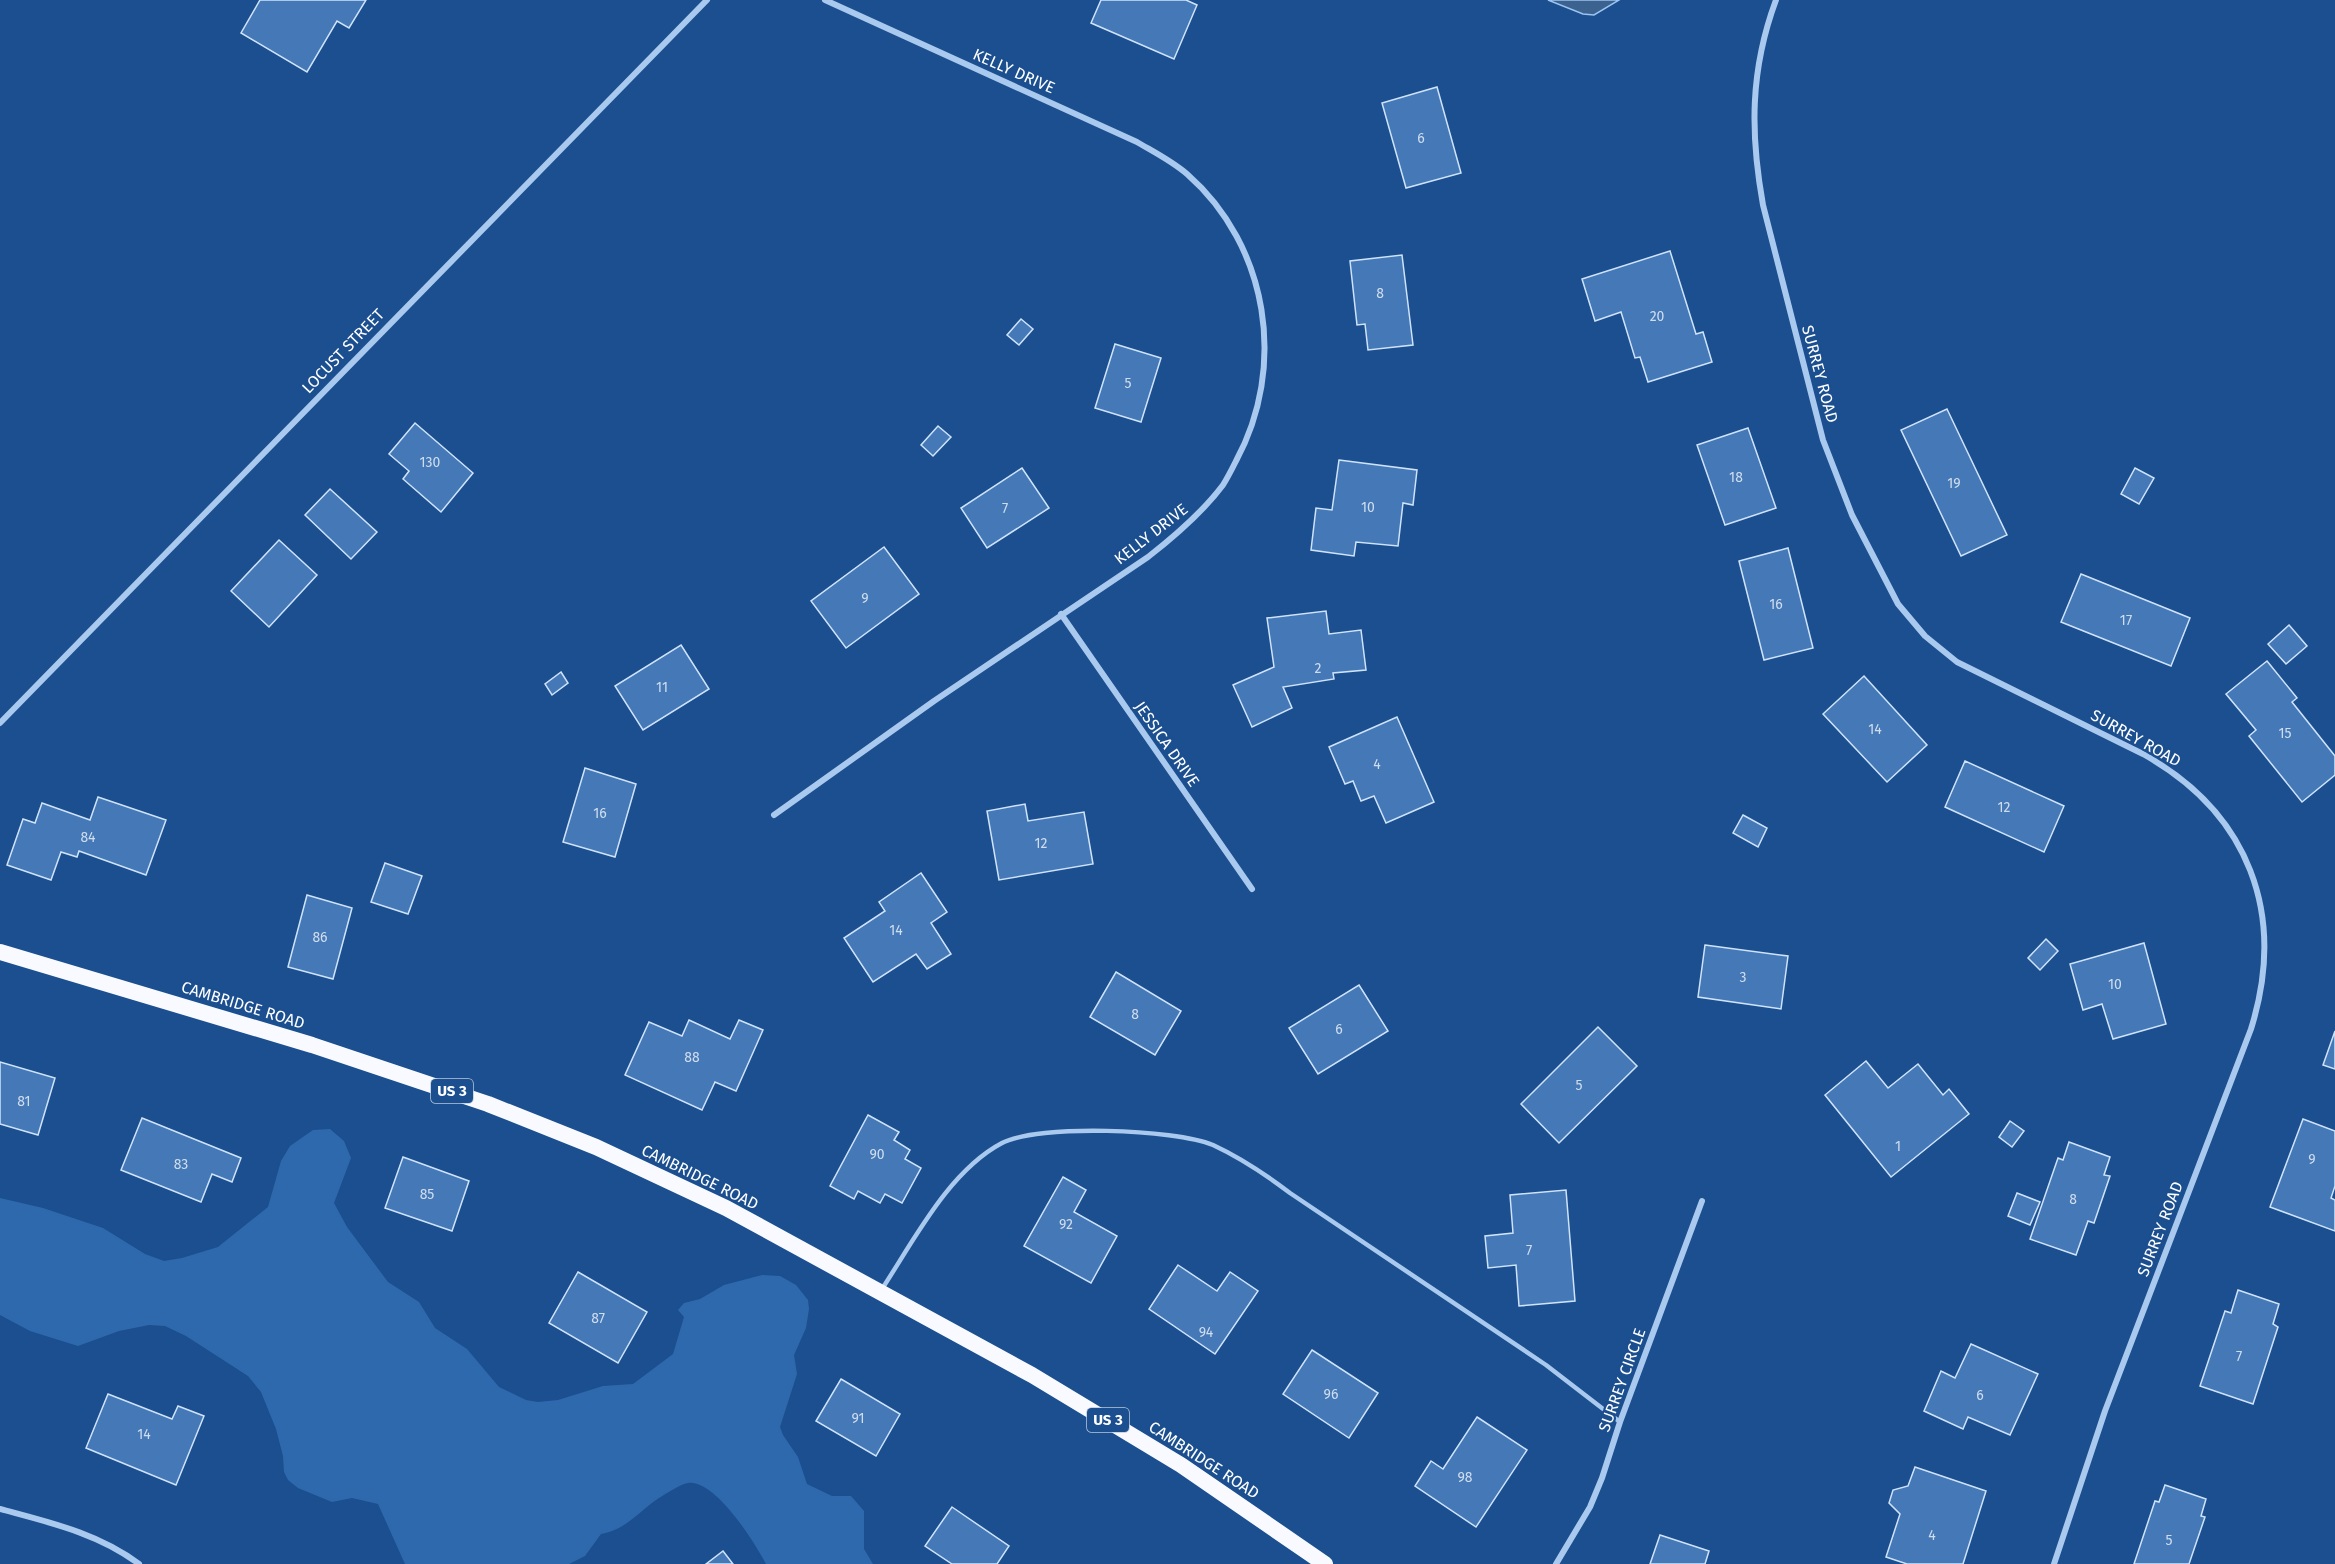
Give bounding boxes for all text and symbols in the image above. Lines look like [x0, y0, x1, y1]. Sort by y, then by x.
street label: KELLY DRIVE [970, 44, 1058, 98]
house number: 6 [1417, 130, 1425, 147]
house number: 8 [1376, 285, 1384, 302]
street label: LOCUST STREET [298, 304, 389, 397]
house number: 20 [1650, 308, 1665, 325]
street label: SURREY ROAD [1798, 323, 1842, 425]
house number: 5 [1124, 375, 1132, 392]
house number: 130 [420, 454, 441, 471]
house number: 18 [1729, 469, 1743, 486]
house number: 19 [1947, 475, 1961, 492]
house number: 10 [1361, 499, 1375, 516]
house number: 7 [1002, 500, 1008, 517]
street label: KELLY DRIVE [1111, 500, 1191, 568]
house number: 9 [861, 590, 869, 607]
house number: 16 [1769, 596, 1783, 613]
house number: 17 [2120, 612, 2132, 629]
house number: 2 [1315, 660, 1322, 677]
house number: 11 [656, 679, 668, 696]
street label: JESSICA DRIVE [1131, 698, 1203, 790]
street label: SURREY ROAD [2088, 705, 2184, 771]
house number: 14 [1868, 721, 1882, 738]
house number: 15 [2278, 725, 2292, 742]
house number: 4 [1373, 756, 1381, 773]
house number: 12 [1998, 799, 2011, 816]
house number: 16 [593, 805, 607, 822]
house number: 84 [80, 829, 96, 846]
house number: 12 [1035, 835, 1048, 852]
house number: 14 [889, 922, 903, 939]
house number: 86 [312, 929, 328, 946]
house number: 3 [1740, 969, 1747, 986]
house number: 10 [2108, 976, 2122, 993]
street label: CAMBRIDGE ROAD [179, 977, 307, 1033]
house number: 8 [1131, 1006, 1139, 1023]
house number: 6 [1335, 1021, 1343, 1038]
house number: 88 [684, 1049, 700, 1066]
house number: 5 [1575, 1077, 1583, 1094]
road number: US 3 [431, 1079, 473, 1103]
house number: 81 [17, 1093, 31, 1110]
house number: 1 [1895, 1138, 1901, 1155]
street label: CAMBRIDGE ROAD [638, 1140, 762, 1214]
house number: 90 [869, 1146, 885, 1163]
house number: 9 [2308, 1151, 2316, 1168]
house number: 83 [174, 1156, 188, 1173]
street label: SURREY ROAD [2133, 1179, 2187, 1279]
house number: 85 [420, 1186, 434, 1203]
house number: 8 [2069, 1191, 2077, 1208]
house number: 92 [1059, 1216, 1073, 1233]
house number: 7 [1526, 1242, 1532, 1259]
house number: 87 [591, 1310, 605, 1327]
house number: 94 [1199, 1324, 1214, 1341]
street label: SURREY CIRCLE [1594, 1326, 1650, 1434]
house number: 7 [2236, 1348, 2242, 1365]
house number: 96 [1324, 1386, 1338, 1403]
house number: 6 [1976, 1387, 1984, 1404]
road number: US 3 [1087, 1408, 1129, 1432]
house number: 91 [851, 1410, 865, 1427]
street label: CAMBRIDGE ROAD [1145, 1417, 1263, 1503]
house number: 14 [137, 1426, 151, 1443]
house number: 98 [1457, 1469, 1473, 1486]
house number: 4 [1928, 1527, 1936, 1544]
house number: 5 [2165, 1532, 2173, 1549]

